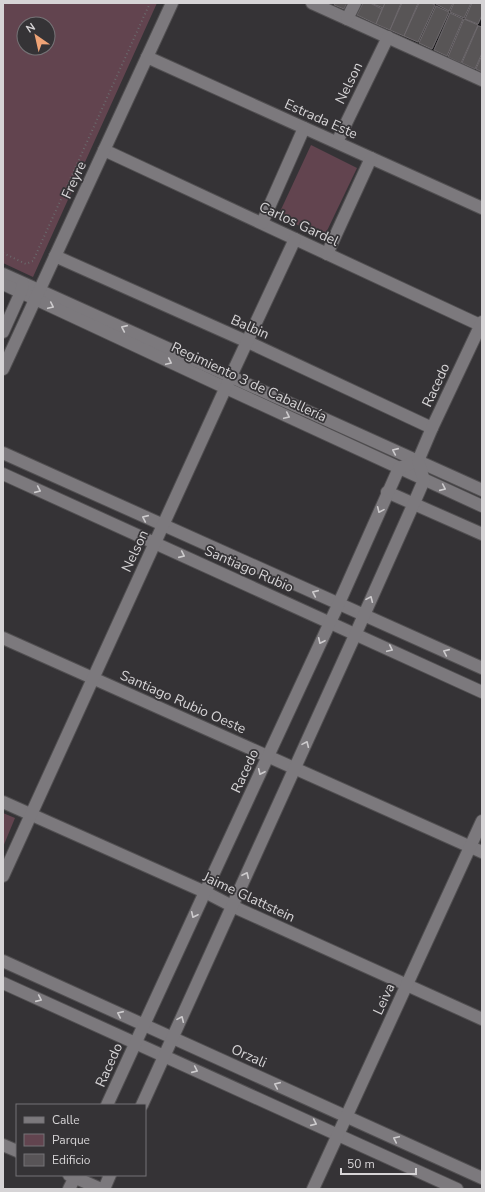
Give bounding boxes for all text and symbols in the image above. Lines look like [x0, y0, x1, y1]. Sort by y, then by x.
north arrow [16, 16, 56, 56]
text: N [23, 20, 38, 37]
street label: Nelson [331, 59, 367, 107]
street label: Estrada Este [281, 94, 361, 144]
street label: Freyre [57, 158, 91, 202]
street label: Carlos Gardel [256, 197, 343, 251]
one-way arrow [47, 301, 55, 309]
street label: Balbin [228, 310, 272, 344]
one-way arrow [120, 325, 128, 333]
street label: Regimiento 3 de Caballería [168, 338, 330, 426]
one-way arrow [165, 357, 172, 365]
street label: Racedo [418, 360, 455, 410]
one-way arrow [282, 411, 290, 419]
one-way arrow [392, 448, 400, 456]
one-way arrow [439, 484, 446, 492]
one-way arrow [34, 485, 42, 493]
one-way arrow [376, 506, 384, 513]
one-way arrow [142, 515, 149, 523]
street label: Nelson [117, 527, 153, 575]
street label: Santiago Rubio [201, 541, 297, 597]
one-way arrow [178, 550, 186, 558]
one-way arrow [312, 590, 320, 598]
one-way arrow [366, 596, 374, 603]
one-way arrow [318, 637, 326, 645]
one-way arrow [386, 644, 393, 652]
one-way arrow [443, 649, 451, 657]
street label: Santiago Rubio Oeste [117, 666, 249, 738]
one-way arrow [301, 740, 309, 748]
street label: Racedo [227, 746, 264, 796]
one-way arrow [258, 768, 266, 776]
street label: Jaime Glattstein [199, 867, 298, 927]
one-way arrow [241, 871, 249, 879]
one-way arrow [191, 911, 199, 919]
street label: Leiva [368, 980, 400, 1018]
one-way arrow [34, 994, 42, 1002]
one-way arrow [117, 1011, 125, 1019]
one-way arrow [176, 1015, 184, 1023]
street label: Racedo [91, 1040, 127, 1090]
street label: Orzali [228, 1040, 270, 1072]
one-way arrow [192, 1065, 199, 1073]
one-way arrow [274, 1082, 282, 1090]
legend [16, 1104, 146, 1176]
text: Calle [52, 1112, 80, 1128]
one-way arrow [309, 1118, 317, 1126]
text: Parque [52, 1132, 90, 1148]
one-way arrow [392, 1136, 400, 1144]
scale bar [341, 1150, 416, 1176]
text: Edificio [52, 1152, 91, 1168]
text: 50 m [347, 1156, 375, 1172]

